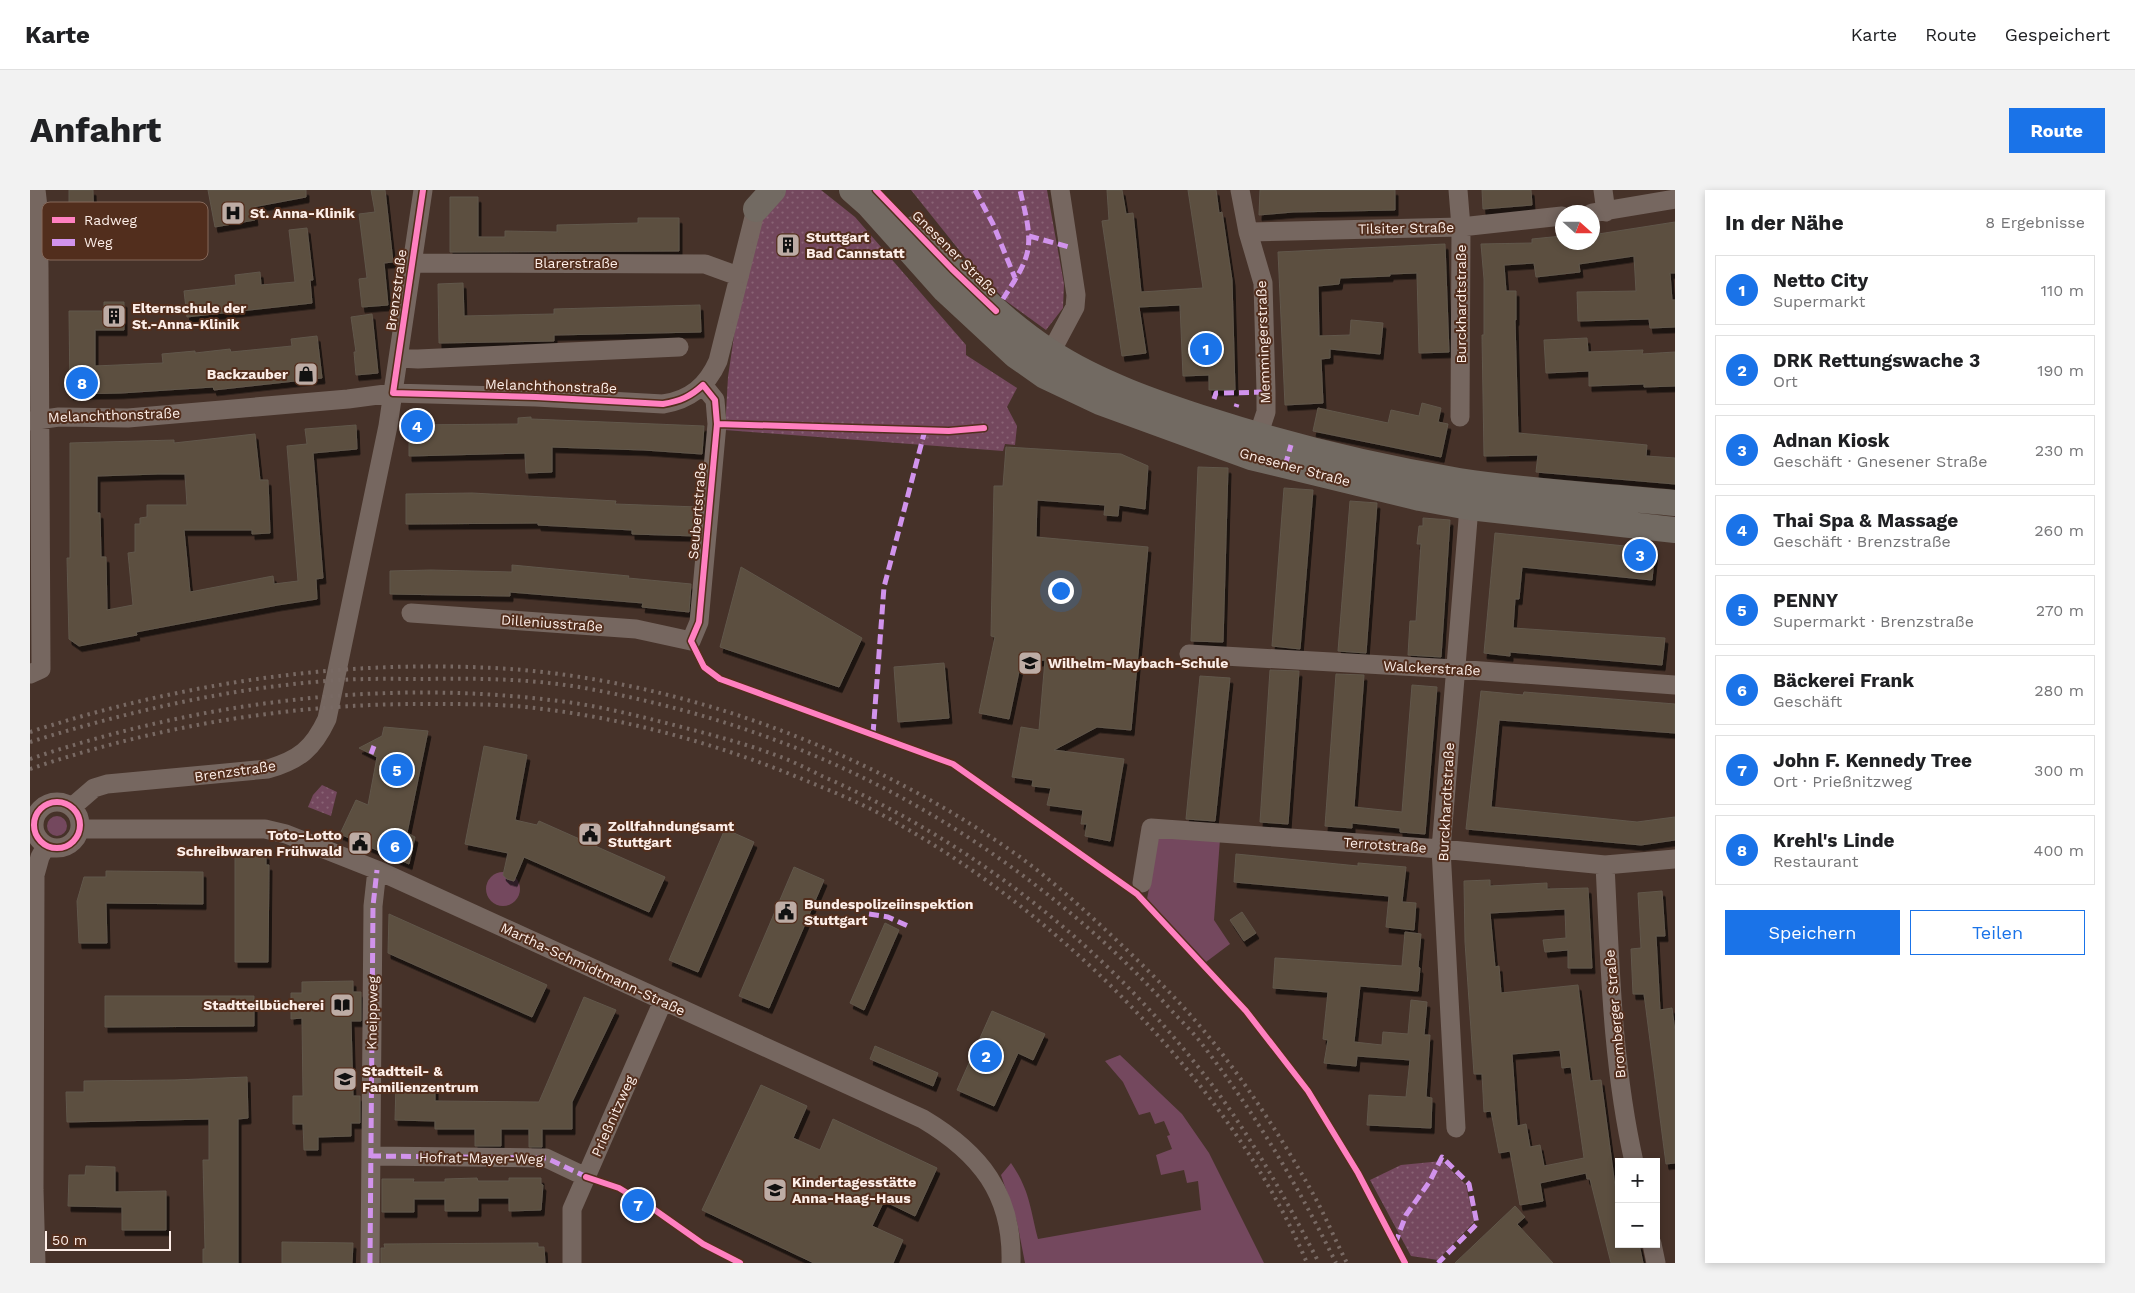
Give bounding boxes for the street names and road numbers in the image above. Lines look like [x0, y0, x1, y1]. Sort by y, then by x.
street label: Gnesener Straße [909, 207, 1001, 299]
street label: Tilsiter Straße [1358, 219, 1454, 237]
street label: Burckhardtstraße [1453, 244, 1469, 364]
street label: Brenzstraße [382, 248, 410, 332]
street label: Blarerstraße [534, 255, 618, 271]
street label: Memmingerstraße [1253, 280, 1273, 404]
street label: Melanchthonstraße [485, 376, 617, 396]
street label: Melanchthonstraße [48, 405, 180, 425]
street label: Gnesener Straße [1238, 444, 1352, 490]
street label: Seubertstraße [685, 462, 709, 560]
street label: Dilleniusstraße [500, 611, 604, 635]
street label: Walckerstraße [1383, 657, 1481, 679]
street label: Burckhardtstraße [1435, 742, 1457, 862]
street label: Brenzstraße [193, 757, 277, 785]
street label: Terrotstraße [1343, 834, 1427, 856]
street label: Martha-Schmidtmann-Straße [498, 919, 688, 1019]
street label: Bromberger Straße [1601, 949, 1629, 1079]
street label: Kneippweg [363, 975, 381, 1050]
street label: Prießnitzweg [588, 1072, 638, 1159]
street label: Hofrat-Mayer-Weg [419, 1149, 544, 1167]

